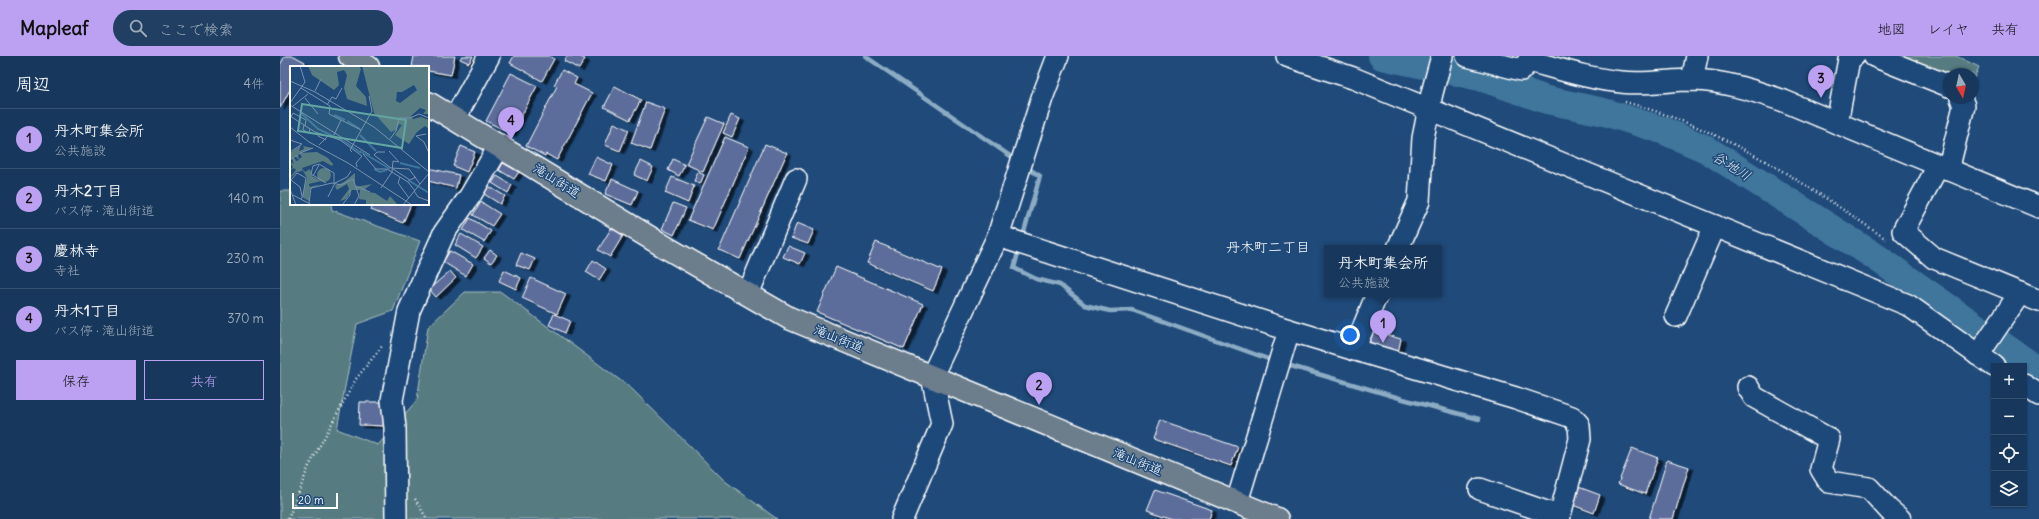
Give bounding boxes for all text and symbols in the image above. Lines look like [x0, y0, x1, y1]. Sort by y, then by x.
search box [113, 10, 393, 46]
text: Mapleaf [20, 16, 89, 40]
icon: search [127, 17, 149, 39]
text: ここで検索 [159, 20, 234, 39]
text: 地図 [1878, 20, 1906, 38]
text: レイヤ [1928, 20, 1969, 38]
text: 共有 [1991, 20, 2019, 38]
pin: 3 [1808, 65, 1834, 98]
inset map [290, 66, 429, 205]
north arrow [1943, 68, 1979, 104]
text: 周辺 [16, 73, 50, 95]
text: 4件 [243, 75, 264, 92]
pin: 4 [498, 107, 524, 140]
text: 丹木町集会所 [54, 121, 144, 140]
text: 1 [26, 130, 32, 147]
text: 10 m [236, 130, 264, 147]
text: 公共施設 [54, 142, 106, 159]
water label: 谷地川 [1709, 147, 1755, 185]
street label: 滝山街道 [530, 159, 583, 201]
text: 丹木2丁目 [54, 181, 122, 200]
text: 2 [25, 190, 33, 207]
text: 140 m [228, 190, 264, 207]
text: バス停 · 滝山街道 [54, 202, 154, 219]
district label: 丹木町二丁目 [1226, 238, 1310, 256]
text: 慶林寺 [54, 241, 99, 260]
popup [1324, 245, 1442, 297]
text: 3 [25, 250, 33, 267]
text: 230 m [226, 250, 264, 267]
text: 丹木町集会所 [1338, 253, 1428, 272]
text: 寺社 [54, 262, 80, 279]
text: 公共施設 [1338, 274, 1390, 291]
text: 丹木1丁目 [54, 301, 120, 320]
text: 4 [25, 310, 33, 327]
text: 370 m [227, 310, 264, 327]
pin: 1 [1370, 310, 1396, 343]
street label: 滝山街道 [812, 321, 866, 356]
text: バス停 · 滝山街道 [54, 322, 154, 339]
your location [1340, 325, 1360, 345]
button: 保存 [16, 360, 136, 400]
button: 共有 [144, 360, 264, 400]
map controls [1991, 363, 2027, 507]
button: + [1991, 363, 2027, 399]
pin: 2 [1026, 372, 1052, 405]
button: − [1991, 399, 2027, 435]
button: locate [1991, 435, 2027, 471]
street label: 滝山街道 [1111, 444, 1165, 479]
button: layers [1991, 471, 2027, 507]
scale bar [292, 491, 338, 510]
text: 20 m [298, 493, 324, 507]

